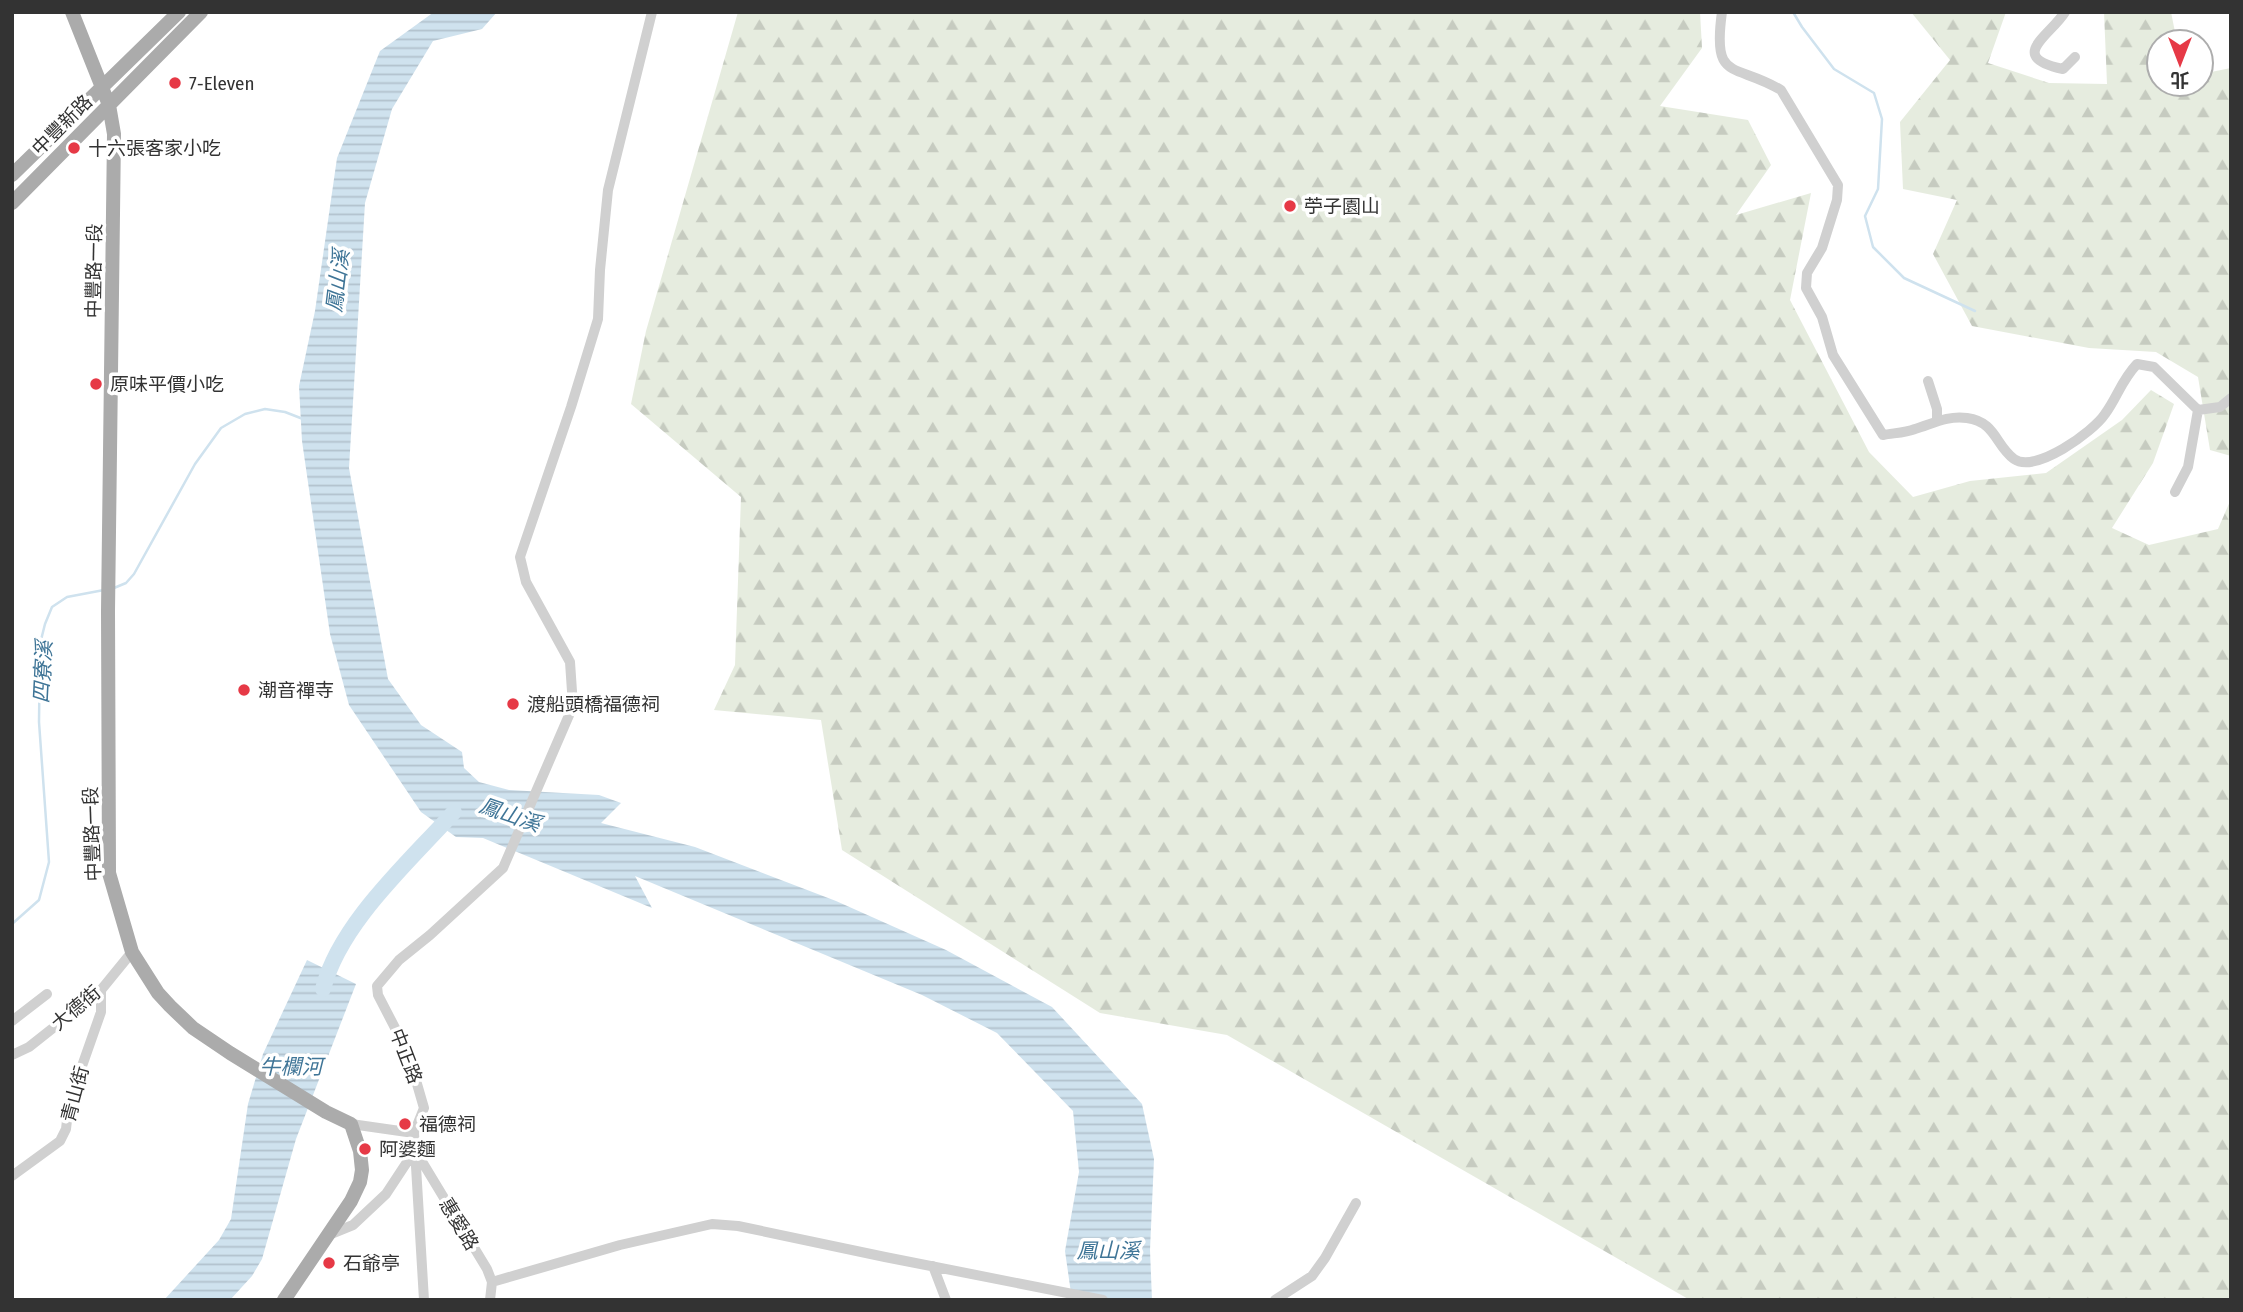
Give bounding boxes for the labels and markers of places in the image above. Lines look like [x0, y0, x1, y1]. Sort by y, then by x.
place label: 7-Eleven [189, 72, 255, 95]
marker: 7-Eleven [167, 75, 183, 91]
place label: 十六張客家小吃 [88, 137, 221, 160]
marker: 十六張客家小吃 [66, 140, 82, 156]
place label: 苧子園山 [1304, 195, 1380, 218]
marker: 苧子園山 [1282, 198, 1298, 214]
place label: 原味平價小吃 [110, 373, 224, 396]
marker: 原味平價小吃 [88, 376, 104, 392]
place label: 潮音禪寺 [258, 679, 334, 702]
marker: 潮音禪寺 [236, 682, 252, 698]
place label: 渡船頭橋福德祠 [527, 693, 660, 716]
marker: 渡船頭橋福德祠 [505, 696, 521, 712]
place label: 福德祠 [419, 1113, 476, 1136]
marker: 福德祠 [397, 1116, 413, 1132]
place label: 阿婆麵 [379, 1138, 436, 1161]
marker: 阿婆麵 [357, 1141, 373, 1157]
place label: 石爺亭 [343, 1252, 400, 1275]
marker: 石爺亭 [321, 1255, 337, 1271]

